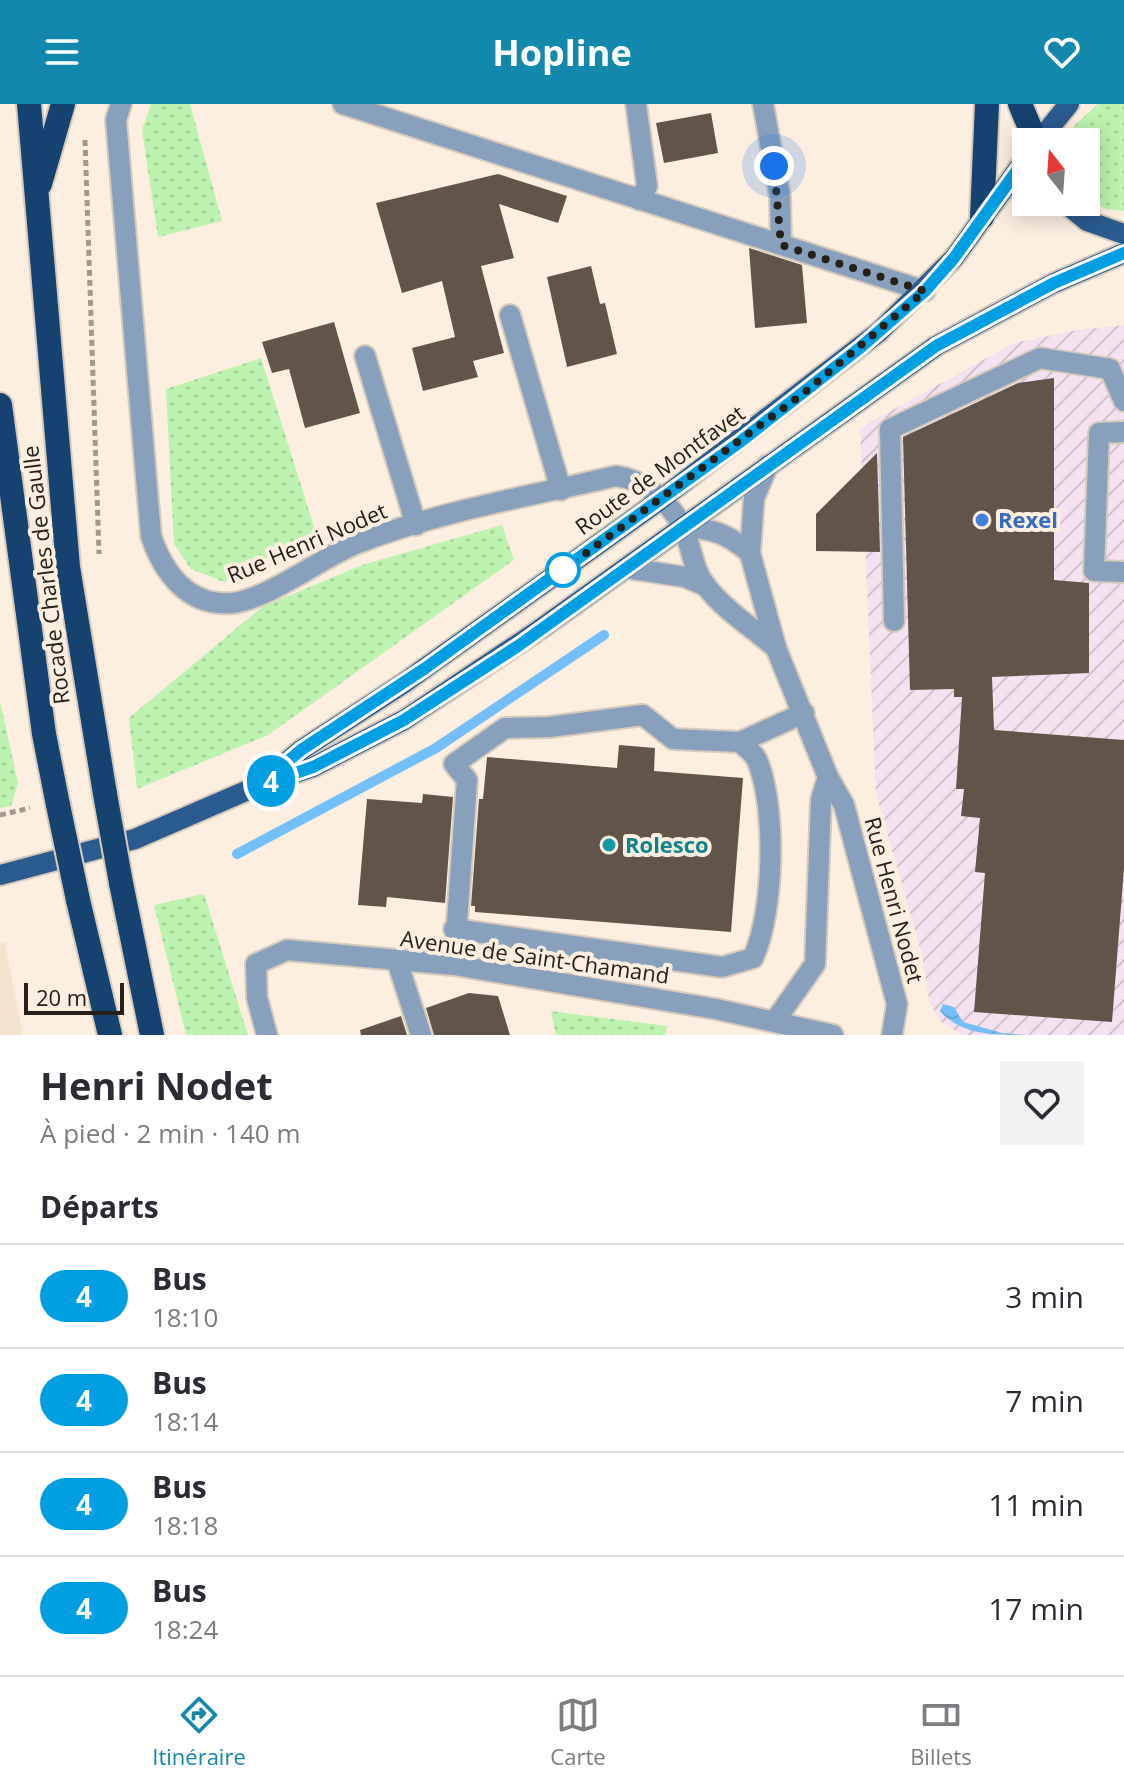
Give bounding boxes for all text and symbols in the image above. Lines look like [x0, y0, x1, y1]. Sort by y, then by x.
text: Hopline [492, 28, 632, 77]
icon: menu [40, 30, 84, 74]
icon: heart [1040, 30, 1084, 74]
north arrow [1012, 128, 1100, 216]
map controls [1012, 128, 1100, 216]
your location [754, 146, 794, 186]
street label: Route de Montfavet [569, 397, 750, 541]
street label: Rocade Charles de Gaulle [14, 444, 76, 706]
street label: Rue Henri Nodet [222, 495, 391, 589]
place label: Rexel [998, 504, 1058, 534]
marker: Rexel [973, 511, 991, 529]
unlabelled marker [546, 553, 580, 587]
line badge: 4 [245, 755, 297, 807]
text: 4 [263, 762, 279, 800]
street label: Rue Henri Nodet [858, 813, 932, 986]
place label: Rolesco [625, 829, 709, 859]
marker: Rolesco [600, 836, 618, 854]
street label: Avenue de Saint-Chamand [399, 922, 672, 990]
scale bar [24, 979, 124, 1015]
text: 20 m [36, 982, 87, 1012]
text: Henri Nodet [40, 1059, 273, 1111]
button: heart [1000, 1061, 1084, 1145]
text: À pied · 2 min · 140 m [40, 1115, 300, 1151]
text: Départs [40, 1186, 159, 1227]
text: Bus [152, 1258, 207, 1299]
text: 3 min [1005, 1276, 1084, 1317]
text: 4 [76, 1277, 92, 1315]
text: 18:10 [152, 1299, 218, 1335]
text: Bus [152, 1362, 207, 1403]
text: 7 min [1005, 1380, 1084, 1421]
text: 4 [76, 1381, 92, 1419]
text: 18:14 [152, 1403, 218, 1439]
text: Bus [152, 1466, 207, 1507]
text: 11 min [988, 1484, 1084, 1525]
text: 4 [76, 1485, 92, 1523]
text: 18:18 [152, 1507, 218, 1543]
text: Bus [152, 1570, 207, 1611]
text: 17 min [988, 1588, 1084, 1629]
text: 4 [76, 1589, 92, 1627]
text: 18:24 [152, 1611, 218, 1647]
tab: Itinéraire [152, 1693, 246, 1771]
tab: Carte [550, 1693, 606, 1771]
tab: Billets [910, 1693, 972, 1771]

